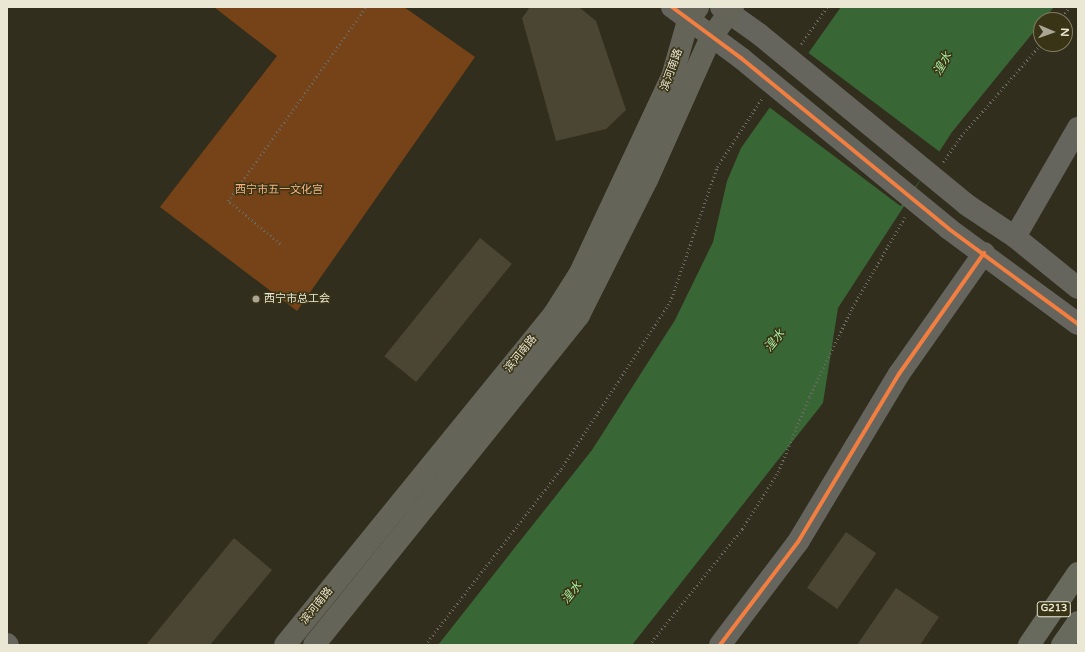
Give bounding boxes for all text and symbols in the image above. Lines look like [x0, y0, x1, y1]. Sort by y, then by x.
north arrow [1033, 12, 1073, 52]
text: N [1058, 28, 1071, 37]
street label: 滨河南路 [658, 47, 686, 93]
water label: 湟水 [931, 50, 955, 78]
park label: 西宁市五一文化宫 [235, 183, 323, 197]
place label: 西宁市总工会 [264, 292, 330, 306]
marker: 西宁市总工会 [251, 294, 261, 304]
water label: 湟水 [762, 327, 788, 355]
street label: 滨河南路 [502, 333, 540, 375]
water label: 湟水 [559, 579, 585, 607]
street label: 滨河南路 [298, 585, 336, 627]
road number: G213 [1036, 601, 1072, 617]

